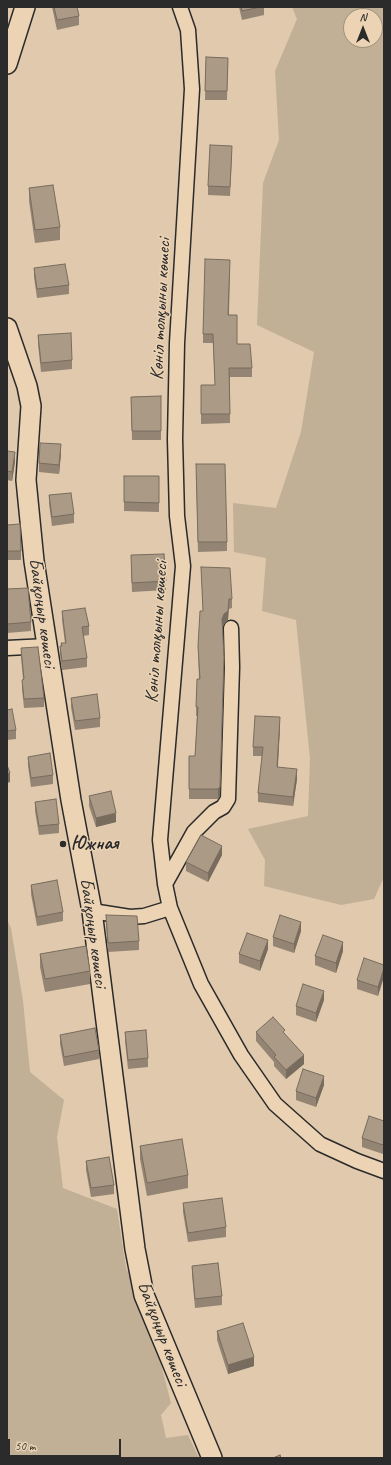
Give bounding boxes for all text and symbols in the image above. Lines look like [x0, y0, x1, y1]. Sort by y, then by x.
north arrow [343, 8, 383, 48]
text: N [360, 10, 366, 24]
street label: Көніл толқыны көшесі [146, 237, 176, 381]
street label: Байқоңыр көшесі [23, 557, 61, 669]
street label: Көніл толқыны көшесі [141, 560, 173, 704]
place label: Южная [71, 833, 119, 855]
marker: Южная [58, 839, 68, 849]
street label: Байқоңыр көшесі [74, 877, 112, 989]
street label: Байқоңыр көшесі [132, 1278, 192, 1390]
scale bar [10, 1431, 123, 1457]
text: 50 m [15, 1438, 35, 1454]

